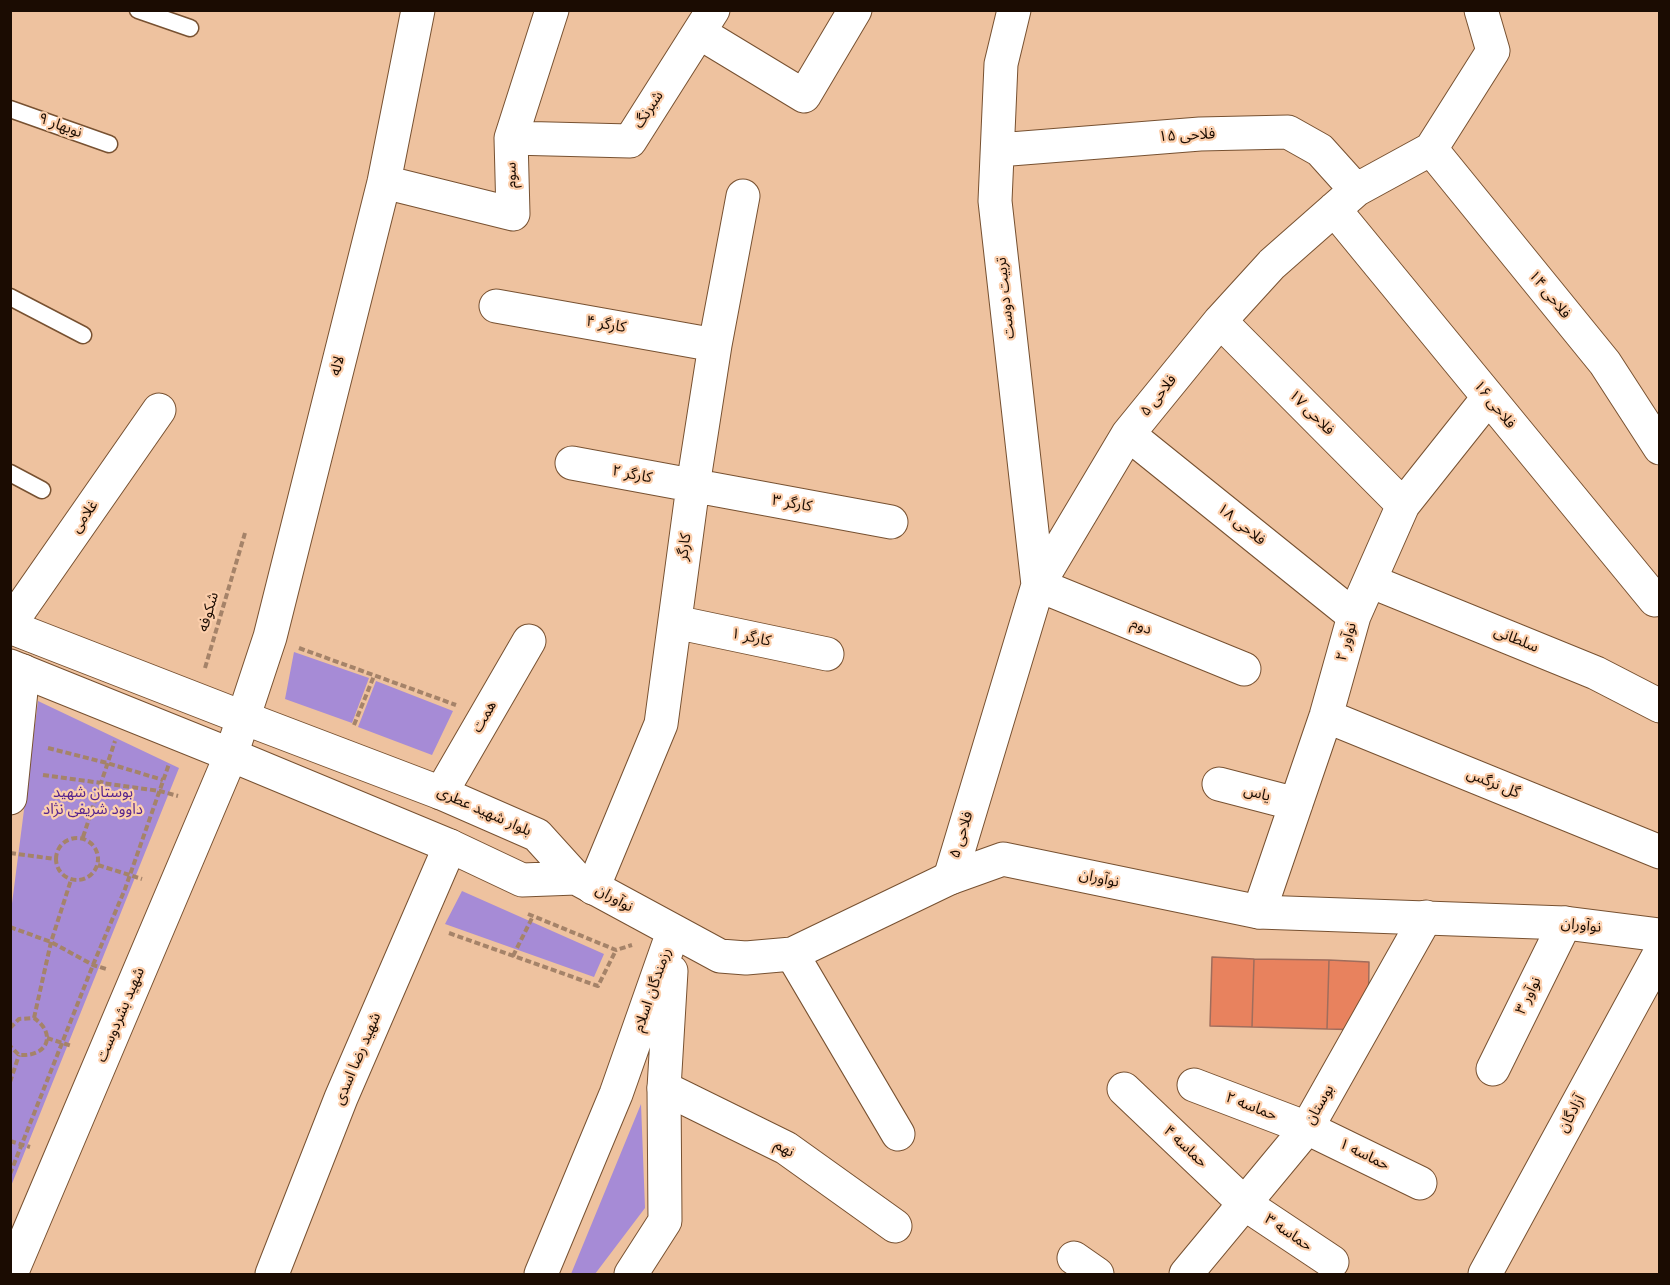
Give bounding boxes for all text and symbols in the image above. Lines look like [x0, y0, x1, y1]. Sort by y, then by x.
street label: شبرنگ [630, 88, 668, 132]
street label: نوبهار ۹ [36, 110, 84, 142]
street label: فلاحی ۱۵ [1158, 126, 1216, 146]
street label: سوم [503, 162, 521, 188]
street label: تربیت دوست [993, 256, 1019, 340]
street label: فلاحی ۱۴ [1524, 267, 1574, 323]
street label: کارگر ۴ [585, 313, 627, 337]
street label: لاله [327, 354, 349, 378]
street label: فلاحی ۵ [1137, 372, 1181, 420]
street label: فلاحی ۱۶ [1469, 377, 1519, 433]
street label: فلاحی ۱۷ [1285, 387, 1337, 439]
street label: کارگر ۲ [611, 462, 653, 488]
street label: کارگر ۳ [771, 492, 813, 516]
street label: غلامی [67, 497, 103, 537]
street label: فلاحی ۱۸ [1213, 500, 1269, 550]
street label: کارگر [674, 532, 696, 562]
street label: شکوفه [195, 590, 223, 634]
street label: دوم [1128, 615, 1154, 639]
street label: نوآور ۲ [1333, 621, 1361, 663]
street label: سلطانی [1491, 623, 1541, 657]
street label: کارگر ۱ [729, 625, 773, 651]
street label: همت [469, 698, 501, 736]
street label: گل نرگس [1464, 765, 1522, 803]
street label: یاس [1242, 782, 1272, 806]
street label: بلوار شهید عطری [434, 783, 534, 841]
park label: بوستان شهید داوود شریفی نژاد [43, 784, 143, 819]
street label: فلاحی ۵ [946, 809, 978, 861]
street label: نوآوران [1077, 866, 1121, 892]
street label: نوآوران [592, 881, 636, 917]
street label: نوآوران [1560, 915, 1602, 937]
street label: رزمندگان اسلام [630, 946, 676, 1034]
street label: شهید بشردوست [93, 965, 149, 1065]
street label: نوآور ۳ [1512, 974, 1546, 1018]
street label: شهید رضا اسدی [330, 1010, 386, 1108]
street label: بوستان [1301, 1082, 1339, 1128]
street label: حماسه ۲ [1223, 1089, 1279, 1125]
street label: آزادگان [1555, 1092, 1589, 1136]
street label: حماسه ۴ [1159, 1122, 1211, 1172]
street label: حماسه ۱ [1336, 1135, 1392, 1175]
street label: نهم [771, 1136, 797, 1162]
street label: حماسه ۳ [1261, 1211, 1315, 1255]

